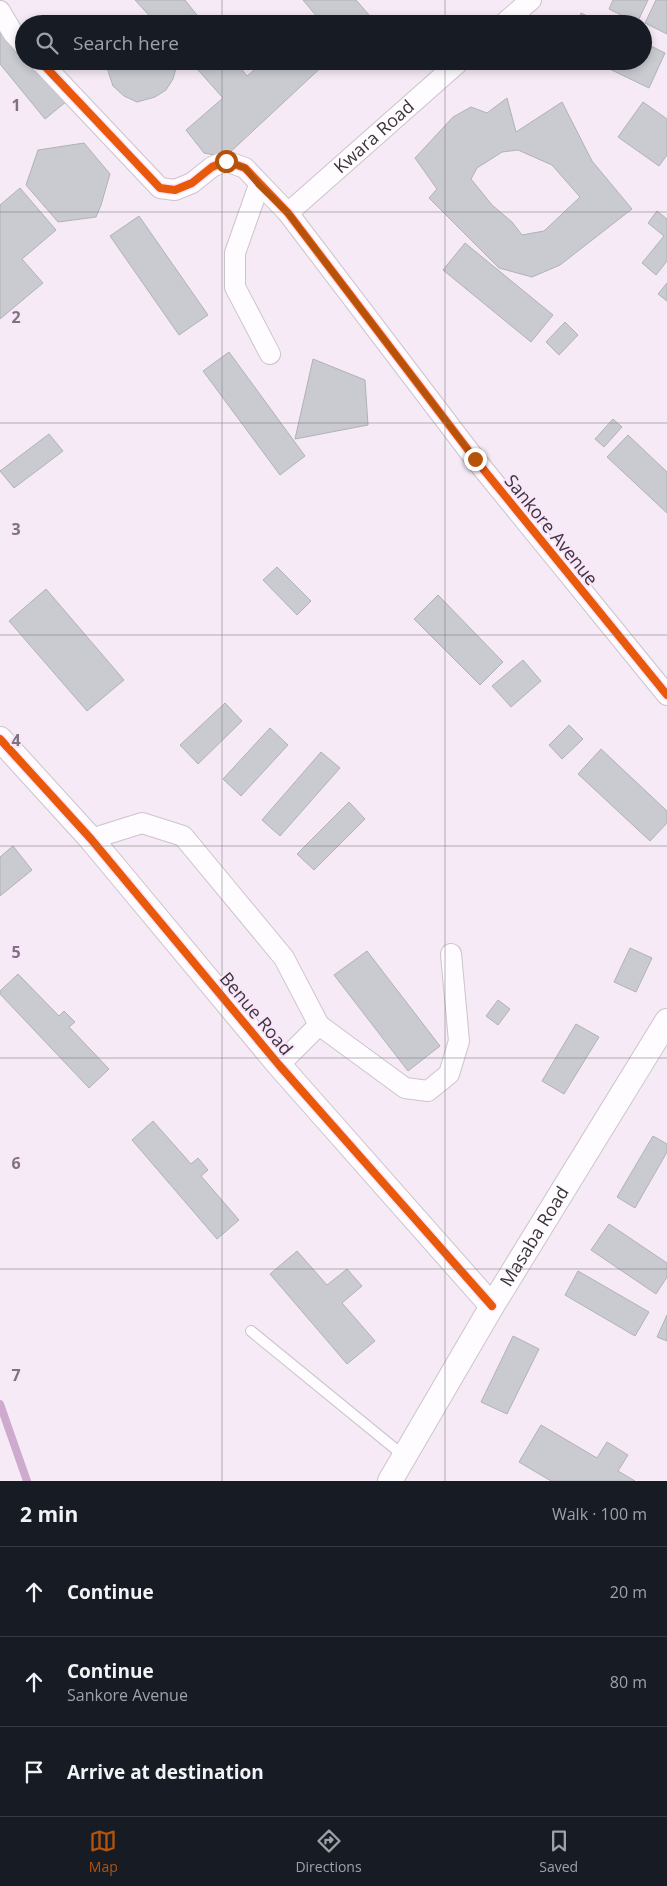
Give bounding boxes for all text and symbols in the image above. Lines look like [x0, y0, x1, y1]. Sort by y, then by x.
search box [15, 15, 652, 70]
icon: search [33, 29, 61, 57]
text: Search here [73, 30, 179, 56]
text: 1 [11, 94, 21, 116]
street label: Kwara Road [328, 94, 419, 178]
route start [215, 150, 238, 173]
text: 2 [11, 306, 21, 328]
route end [464, 448, 487, 471]
street label: Sankore Avenue [500, 469, 604, 590]
text: 3 [11, 518, 21, 540]
text: 4 [11, 729, 21, 751]
text: 5 [11, 941, 21, 963]
street label: Benue Road [215, 967, 299, 1060]
text: 6 [11, 1152, 21, 1174]
street label: Masaba Road [494, 1181, 574, 1291]
text: 7 [11, 1364, 21, 1386]
text: 2 min [20, 1500, 78, 1528]
text: Walk · 100 m [552, 1503, 647, 1525]
icon: ahead [20, 1578, 48, 1606]
text: Continue [67, 1579, 154, 1605]
text: 20 m [610, 1581, 647, 1603]
text: Continue [67, 1658, 154, 1684]
icon: ahead [20, 1668, 48, 1696]
text: 80 m [610, 1671, 647, 1693]
text: Sankore Avenue [67, 1684, 188, 1706]
icon: arrive [20, 1758, 48, 1786]
text: Arrive at destination [67, 1759, 264, 1785]
tab: Map [89, 1827, 118, 1876]
tab: Directions [295, 1827, 362, 1876]
tab: Saved [539, 1827, 578, 1876]

